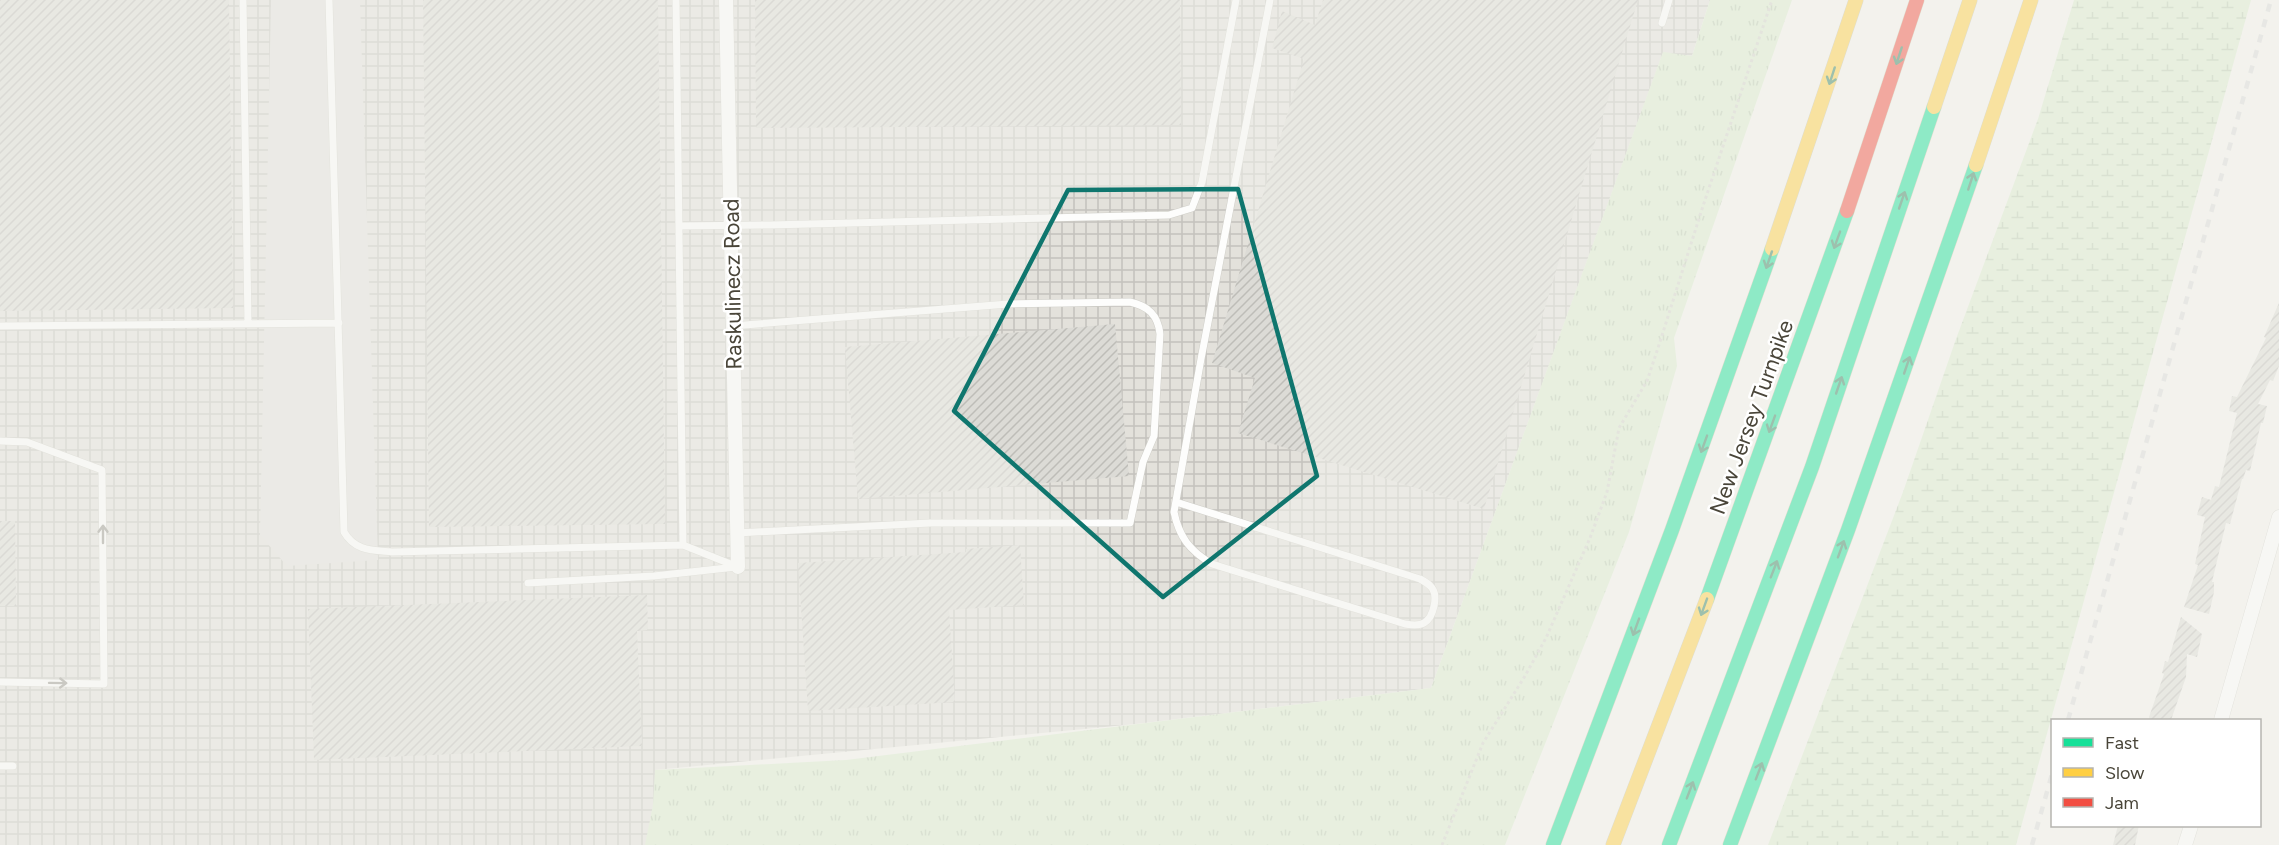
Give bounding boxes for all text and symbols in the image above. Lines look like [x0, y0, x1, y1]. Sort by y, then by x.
one-way arrow [1893, 46, 1904, 65]
one-way arrow [1825, 66, 1836, 85]
one-way arrow [1967, 172, 1978, 191]
one-way arrow [1897, 192, 1908, 210]
street label: Raskulinecz Road [718, 198, 747, 370]
one-way arrow [1830, 231, 1841, 249]
one-way arrow [1762, 250, 1773, 269]
street label: New Jersey Turnpike [1704, 316, 1799, 518]
one-way arrow [1903, 356, 1914, 375]
one-way arrow [1835, 376, 1846, 395]
one-way arrow [1765, 414, 1776, 433]
one-way arrow [1698, 434, 1709, 453]
one-way arrow [97, 525, 108, 545]
one-way arrow [1837, 540, 1848, 559]
one-way arrow [1769, 560, 1780, 579]
one-way arrow [1698, 597, 1709, 616]
one-way arrow [1630, 617, 1641, 636]
one-way arrow [48, 677, 68, 689]
legend [2051, 719, 2261, 827]
text: Fast [2105, 732, 2139, 754]
one-way arrow [1754, 762, 1765, 781]
text: Slow [2105, 762, 2144, 784]
one-way arrow [1685, 782, 1696, 800]
text: Jam [2105, 792, 2139, 814]

